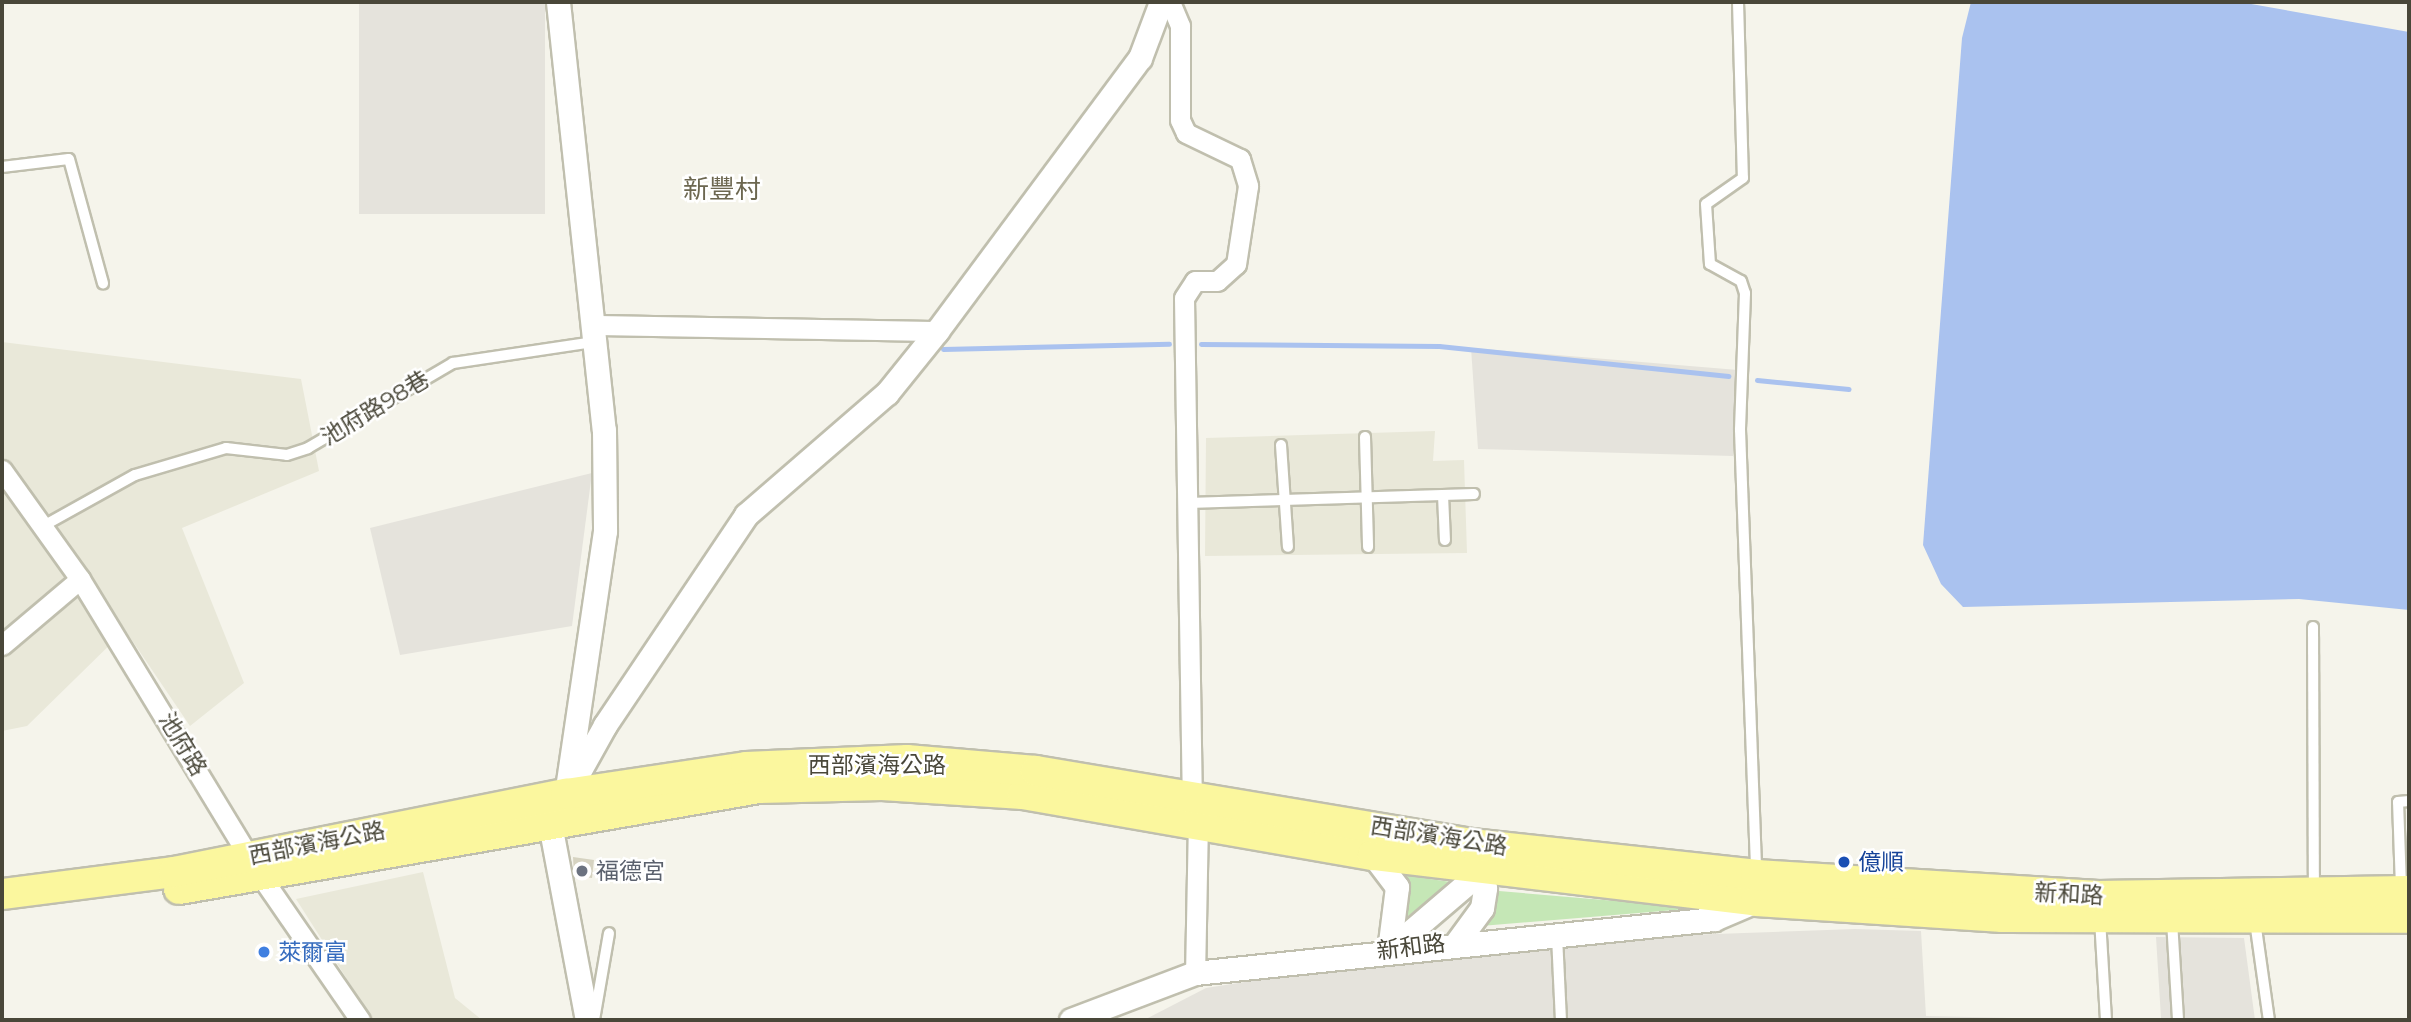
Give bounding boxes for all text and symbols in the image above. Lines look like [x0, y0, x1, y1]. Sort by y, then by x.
district label: 新豐村 [683, 174, 761, 206]
street label: 池府路98巷 [316, 365, 434, 451]
street label: 池府路 [153, 707, 213, 781]
street label: 西部濱海公路 [808, 751, 946, 779]
street label: 西部濱海公路 [1369, 812, 1509, 860]
street label: 西部濱海公路 [247, 816, 387, 870]
place label: 億順 [1858, 848, 1904, 876]
marker: 億順 [1836, 854, 1852, 870]
place label: 福德宮 [596, 857, 665, 885]
marker: 福德宮 [574, 863, 590, 879]
street label: 新和路 [2034, 878, 2104, 910]
street label: 新和路 [1375, 929, 1447, 965]
place label: 萊爾富 [278, 938, 347, 966]
marker: 萊爾富 [256, 944, 272, 960]

